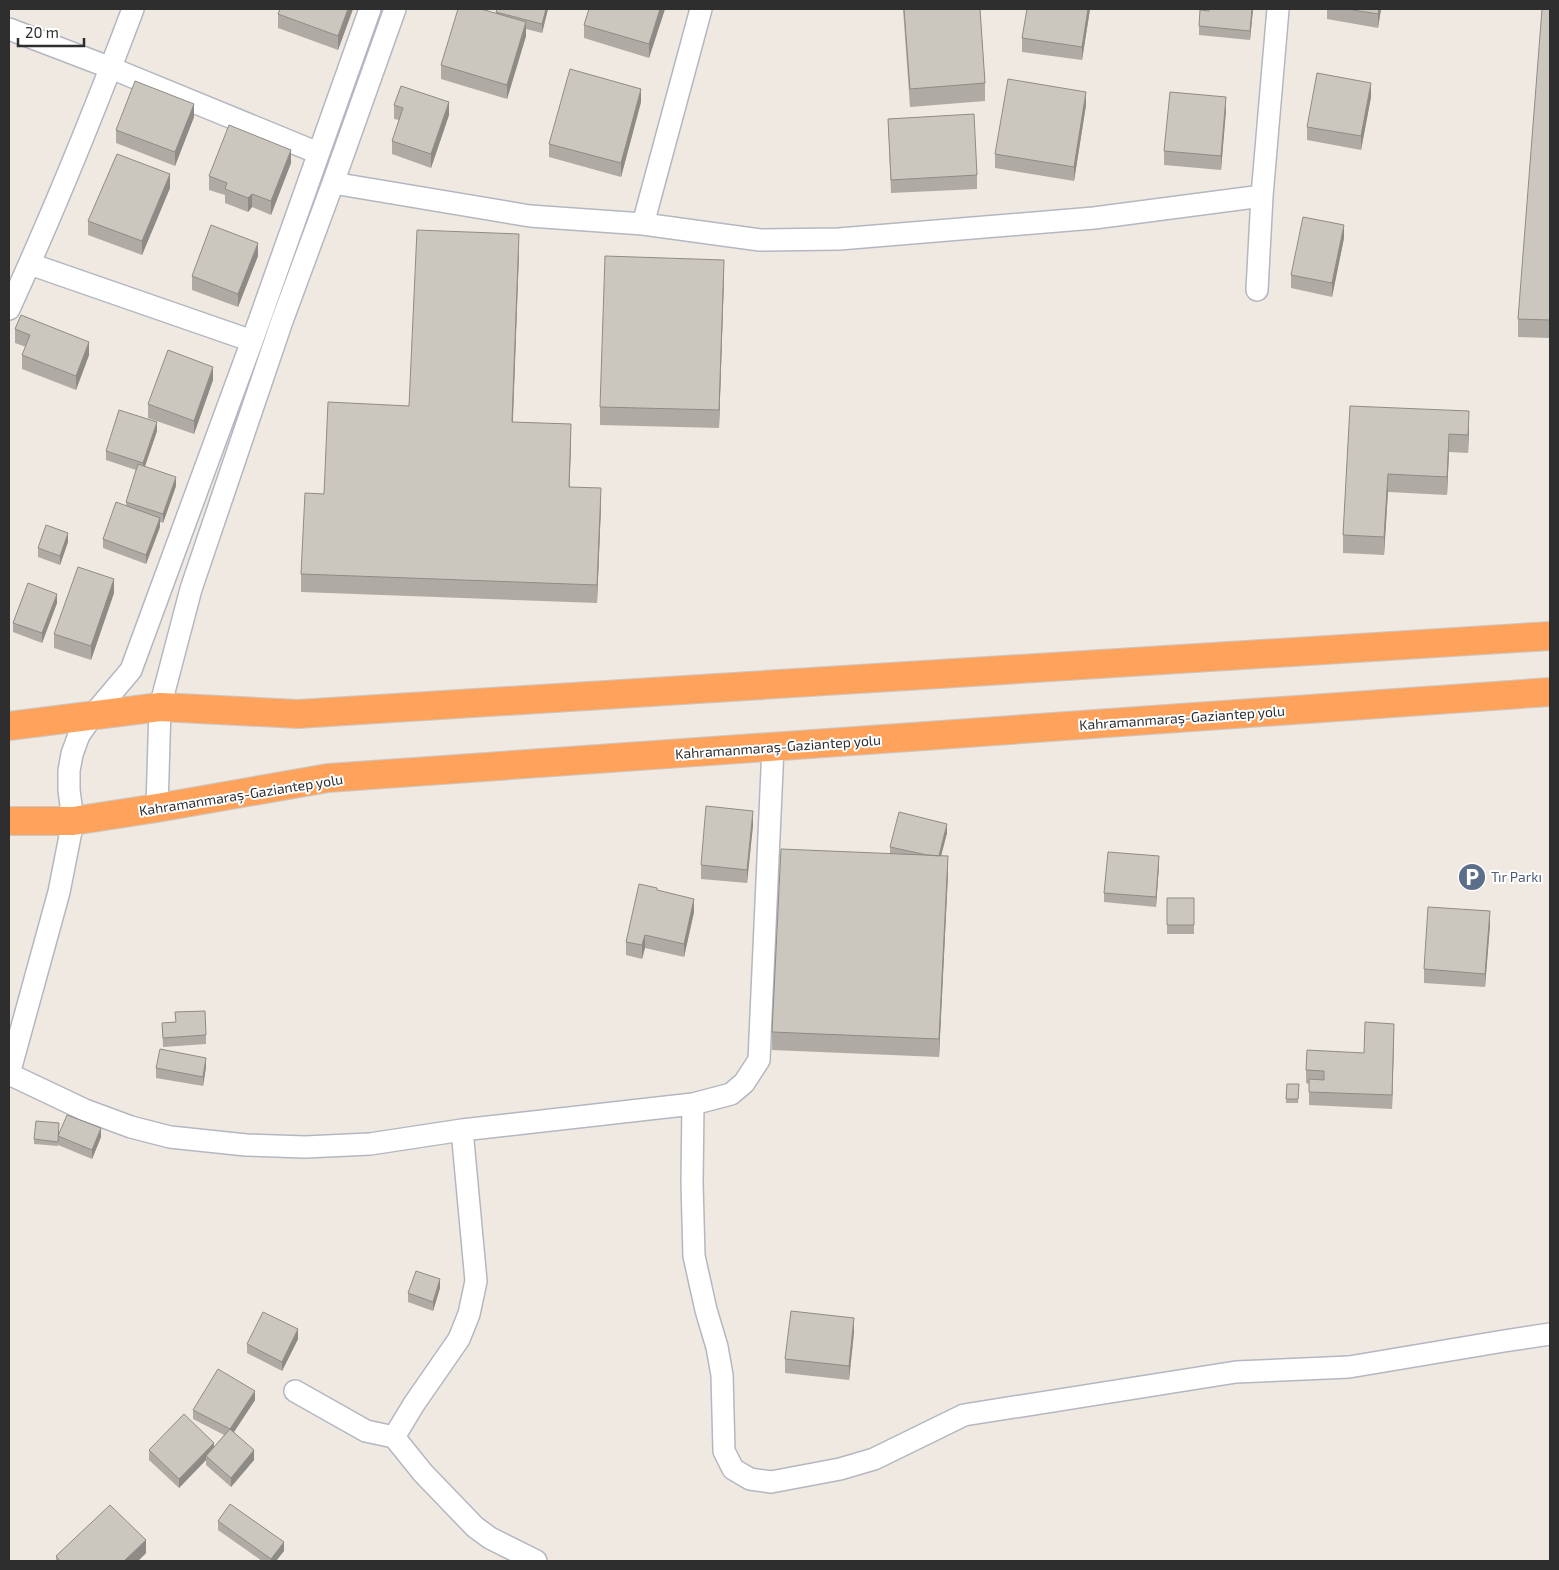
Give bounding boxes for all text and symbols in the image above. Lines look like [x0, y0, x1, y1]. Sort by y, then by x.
scale bar [18, 15, 84, 47]
text: 20 m [25, 23, 59, 41]
street label: Kahramanmaraş-Gaziantep yolu [1079, 702, 1285, 734]
street label: Kahramanmaraş-Gaziantep yolu [675, 731, 881, 763]
street label: Kahramanmaraş-Gaziantep yolu [138, 770, 344, 820]
parking icon: Tır Parkı [1457, 862, 1487, 892]
place label: Tır Parkı [1491, 868, 1542, 885]

